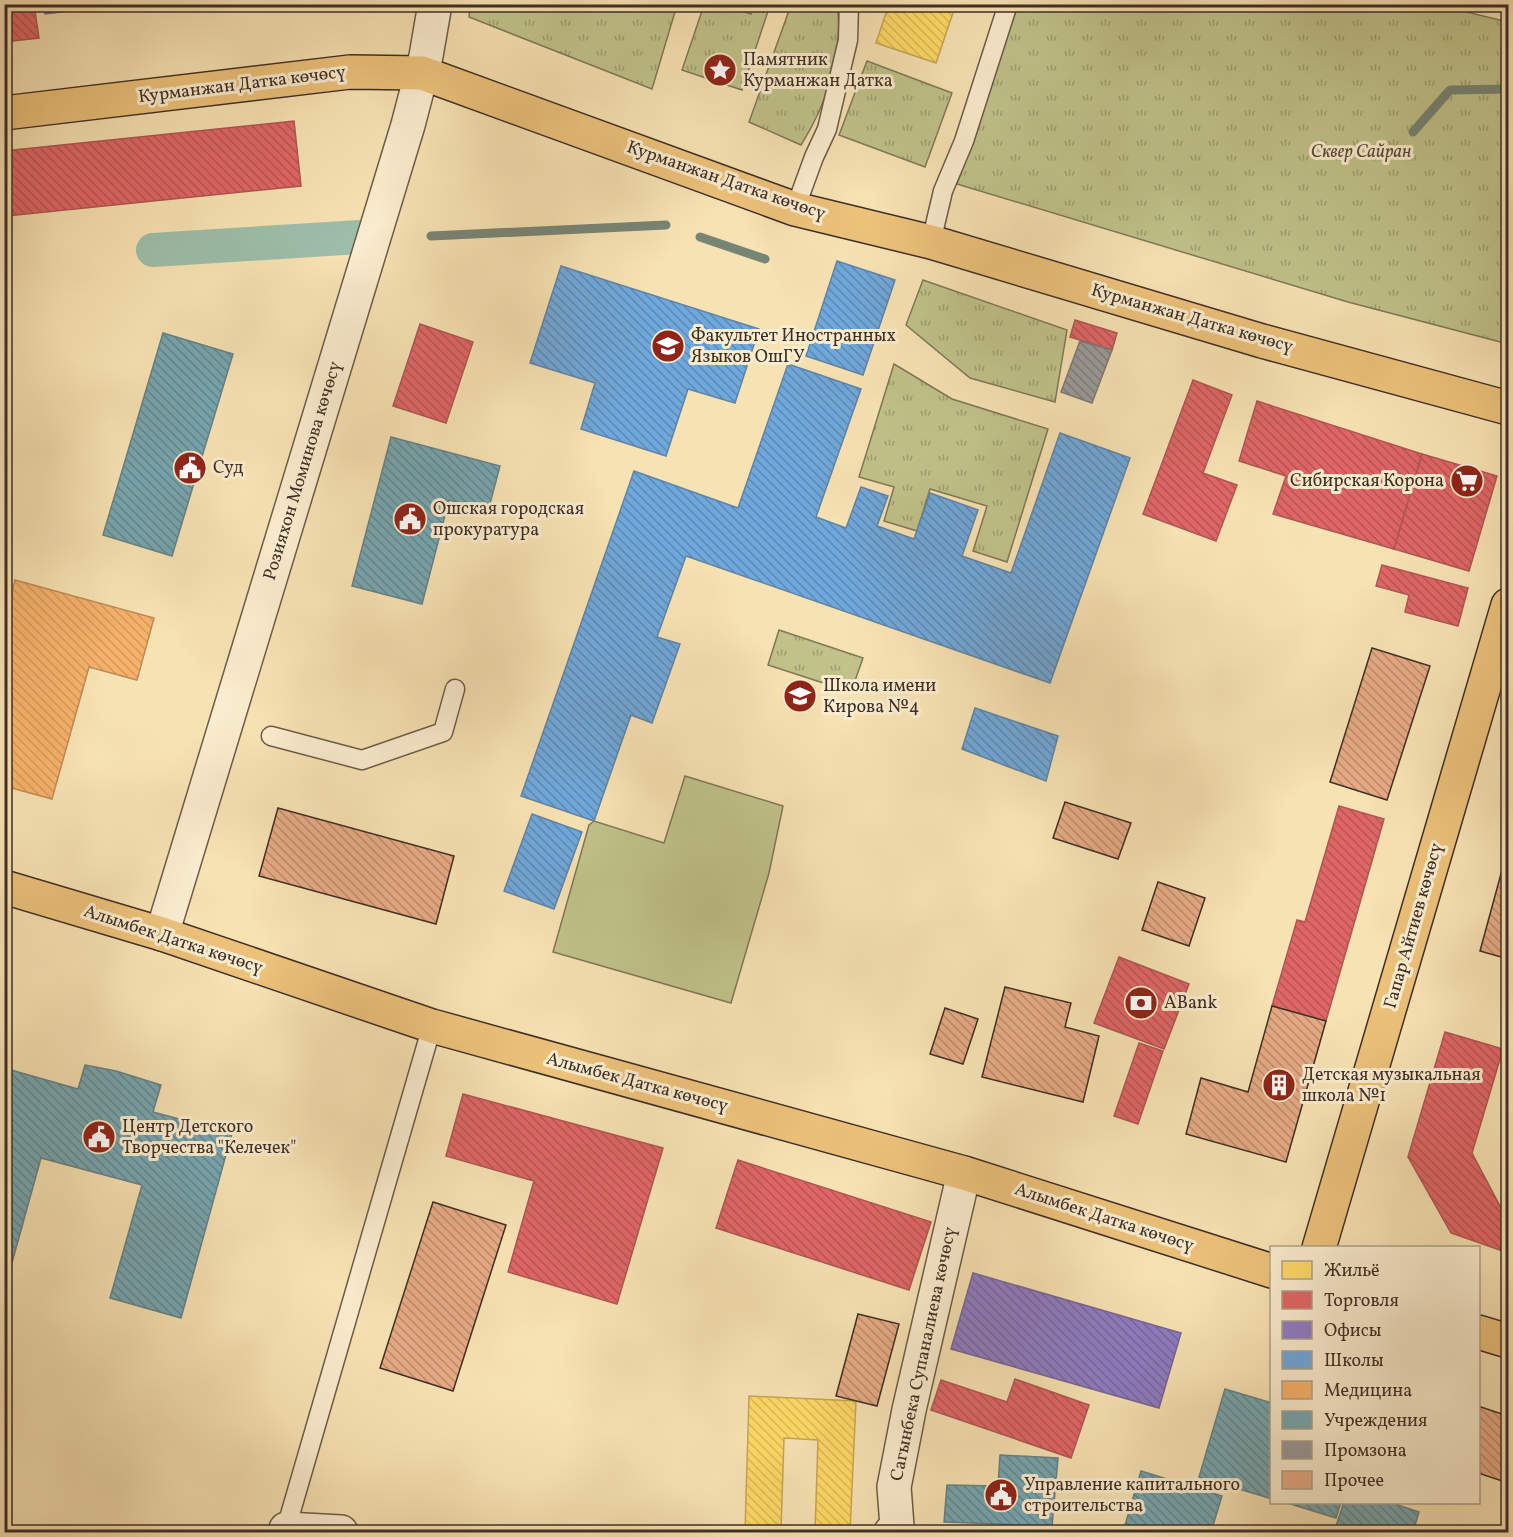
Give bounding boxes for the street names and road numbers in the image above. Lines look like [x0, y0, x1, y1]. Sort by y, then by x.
street label: Курманжан Датка көчөсү [137, 60, 348, 110]
street label: Курманжан Датка көчөсү [623, 135, 829, 227]
street label: Курманжан Датка көчөсү [1088, 278, 1296, 360]
street label: Розияхон Моминова көчөсү [258, 358, 348, 584]
street label: Гапар Айтиев көчөсү [1378, 840, 1450, 1012]
street label: Алымбек Датка көчөсү [80, 899, 266, 981]
street label: Алымбек Датка көчөсү [544, 1047, 731, 1119]
street label: Алымбек Датка көчөсү [1011, 1177, 1197, 1259]
street label: Сагынбека Супаналиева көчөсү [885, 1224, 963, 1483]

